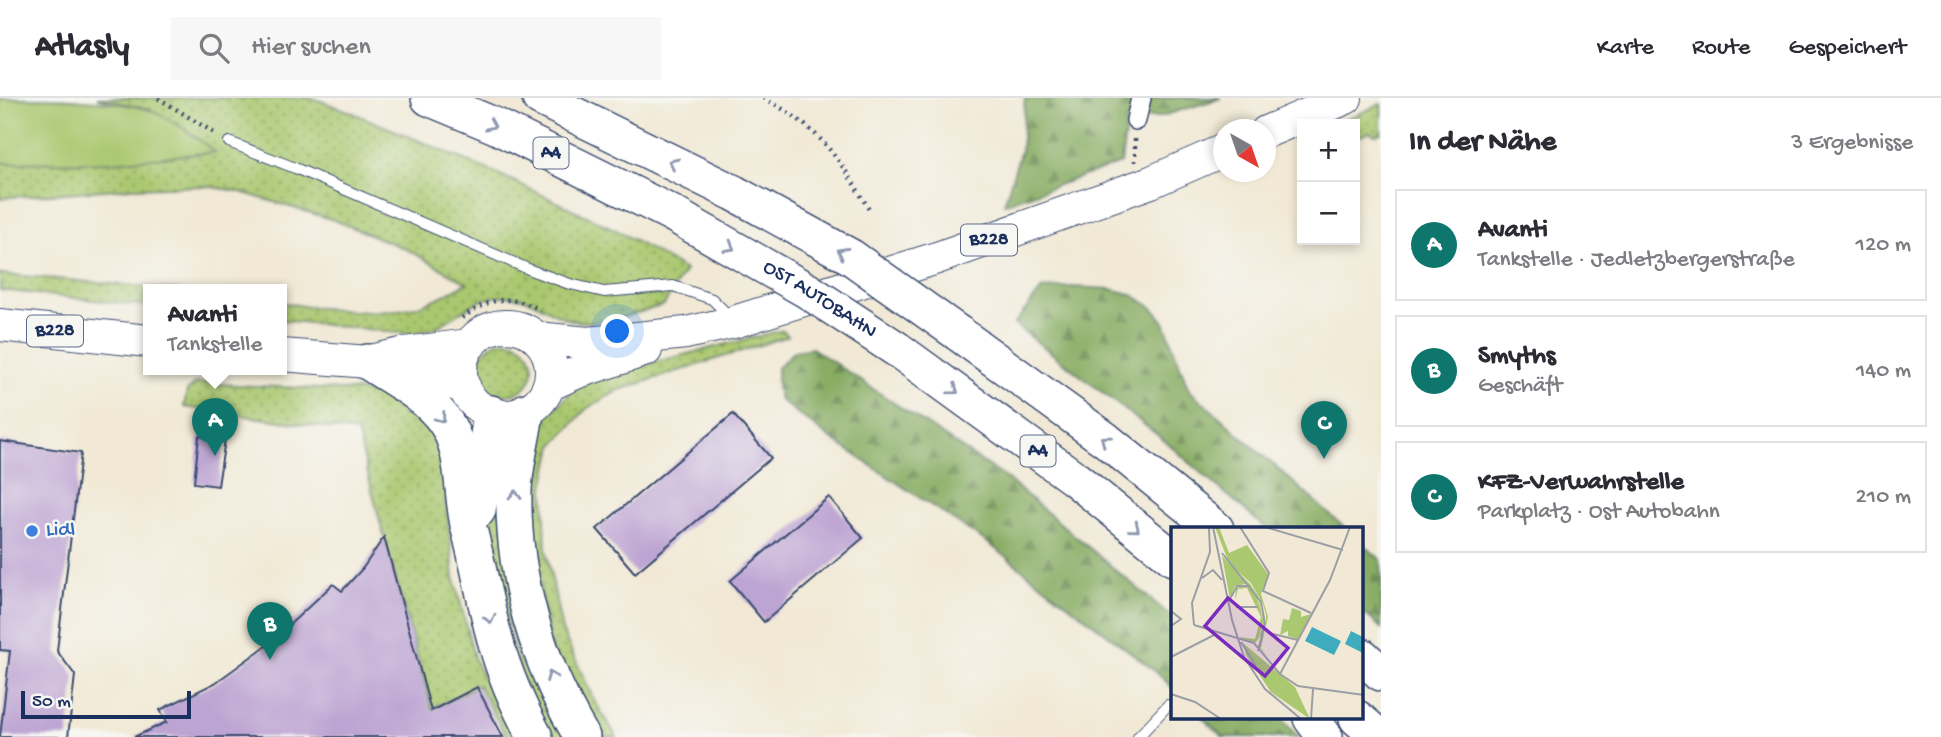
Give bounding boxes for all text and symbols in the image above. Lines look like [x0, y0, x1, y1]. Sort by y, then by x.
search box [171, 17, 661, 80]
text: Atlasly [35, 29, 129, 67]
icon: search [195, 29, 233, 67]
text: Hier suchen [251, 33, 371, 64]
text: Karte [1597, 34, 1654, 63]
text: Route [1692, 34, 1751, 63]
text: Gespeichert [1789, 34, 1906, 63]
one-way arrow [484, 117, 497, 131]
north arrow [1213, 119, 1276, 182]
map controls [1297, 119, 1360, 245]
button: + [1297, 119, 1360, 182]
text: In der Nähe [1409, 126, 1556, 161]
text: 3 Ergebnisse [1791, 130, 1913, 157]
road number: A4 [534, 138, 568, 168]
one-way arrow [668, 157, 680, 171]
button: − [1297, 182, 1360, 245]
text: Avanti [1478, 216, 1548, 247]
road number: B228 [961, 224, 1017, 256]
text: A [1427, 232, 1441, 259]
text: 120 m [1856, 232, 1911, 259]
one-way arrow [723, 239, 736, 252]
one-way arrow [837, 247, 849, 260]
text: Tankstelle · Jedletzbergerstraße [1478, 247, 1795, 274]
street label: OST AUTOBAHN [758, 255, 881, 345]
popup [143, 284, 287, 375]
text: Avanti [168, 301, 238, 332]
your location [600, 314, 634, 348]
road number: B228 [27, 316, 83, 346]
text: Tankstelle [168, 332, 262, 359]
text: Smyths [1478, 342, 1555, 373]
text: B [1428, 358, 1440, 385]
text: 140 m [1856, 358, 1911, 385]
text: Geschäft [1478, 373, 1562, 400]
one-way arrow [946, 382, 959, 394]
pin: A [192, 398, 238, 456]
pin: C [1301, 401, 1347, 459]
one-way arrow [433, 410, 446, 423]
one-way arrow [1101, 435, 1113, 448]
road number: A4 [1020, 436, 1056, 466]
text: KFZ-Verwahrstelle [1478, 468, 1684, 499]
text: C [1428, 484, 1440, 511]
text: 210 m [1856, 484, 1911, 511]
one-way arrow [507, 490, 522, 501]
text: Parkplatz · Ost Autobahn [1478, 499, 1720, 526]
place label: Lidl [46, 519, 75, 544]
one-way arrow [1127, 519, 1140, 532]
marker: Lidl [24, 523, 40, 539]
inset map [1171, 527, 1364, 720]
pin: B [247, 602, 293, 660]
one-way arrow [482, 613, 496, 625]
one-way arrow [546, 671, 560, 683]
scale bar [21, 688, 191, 720]
text: 50 m [32, 691, 71, 714]

